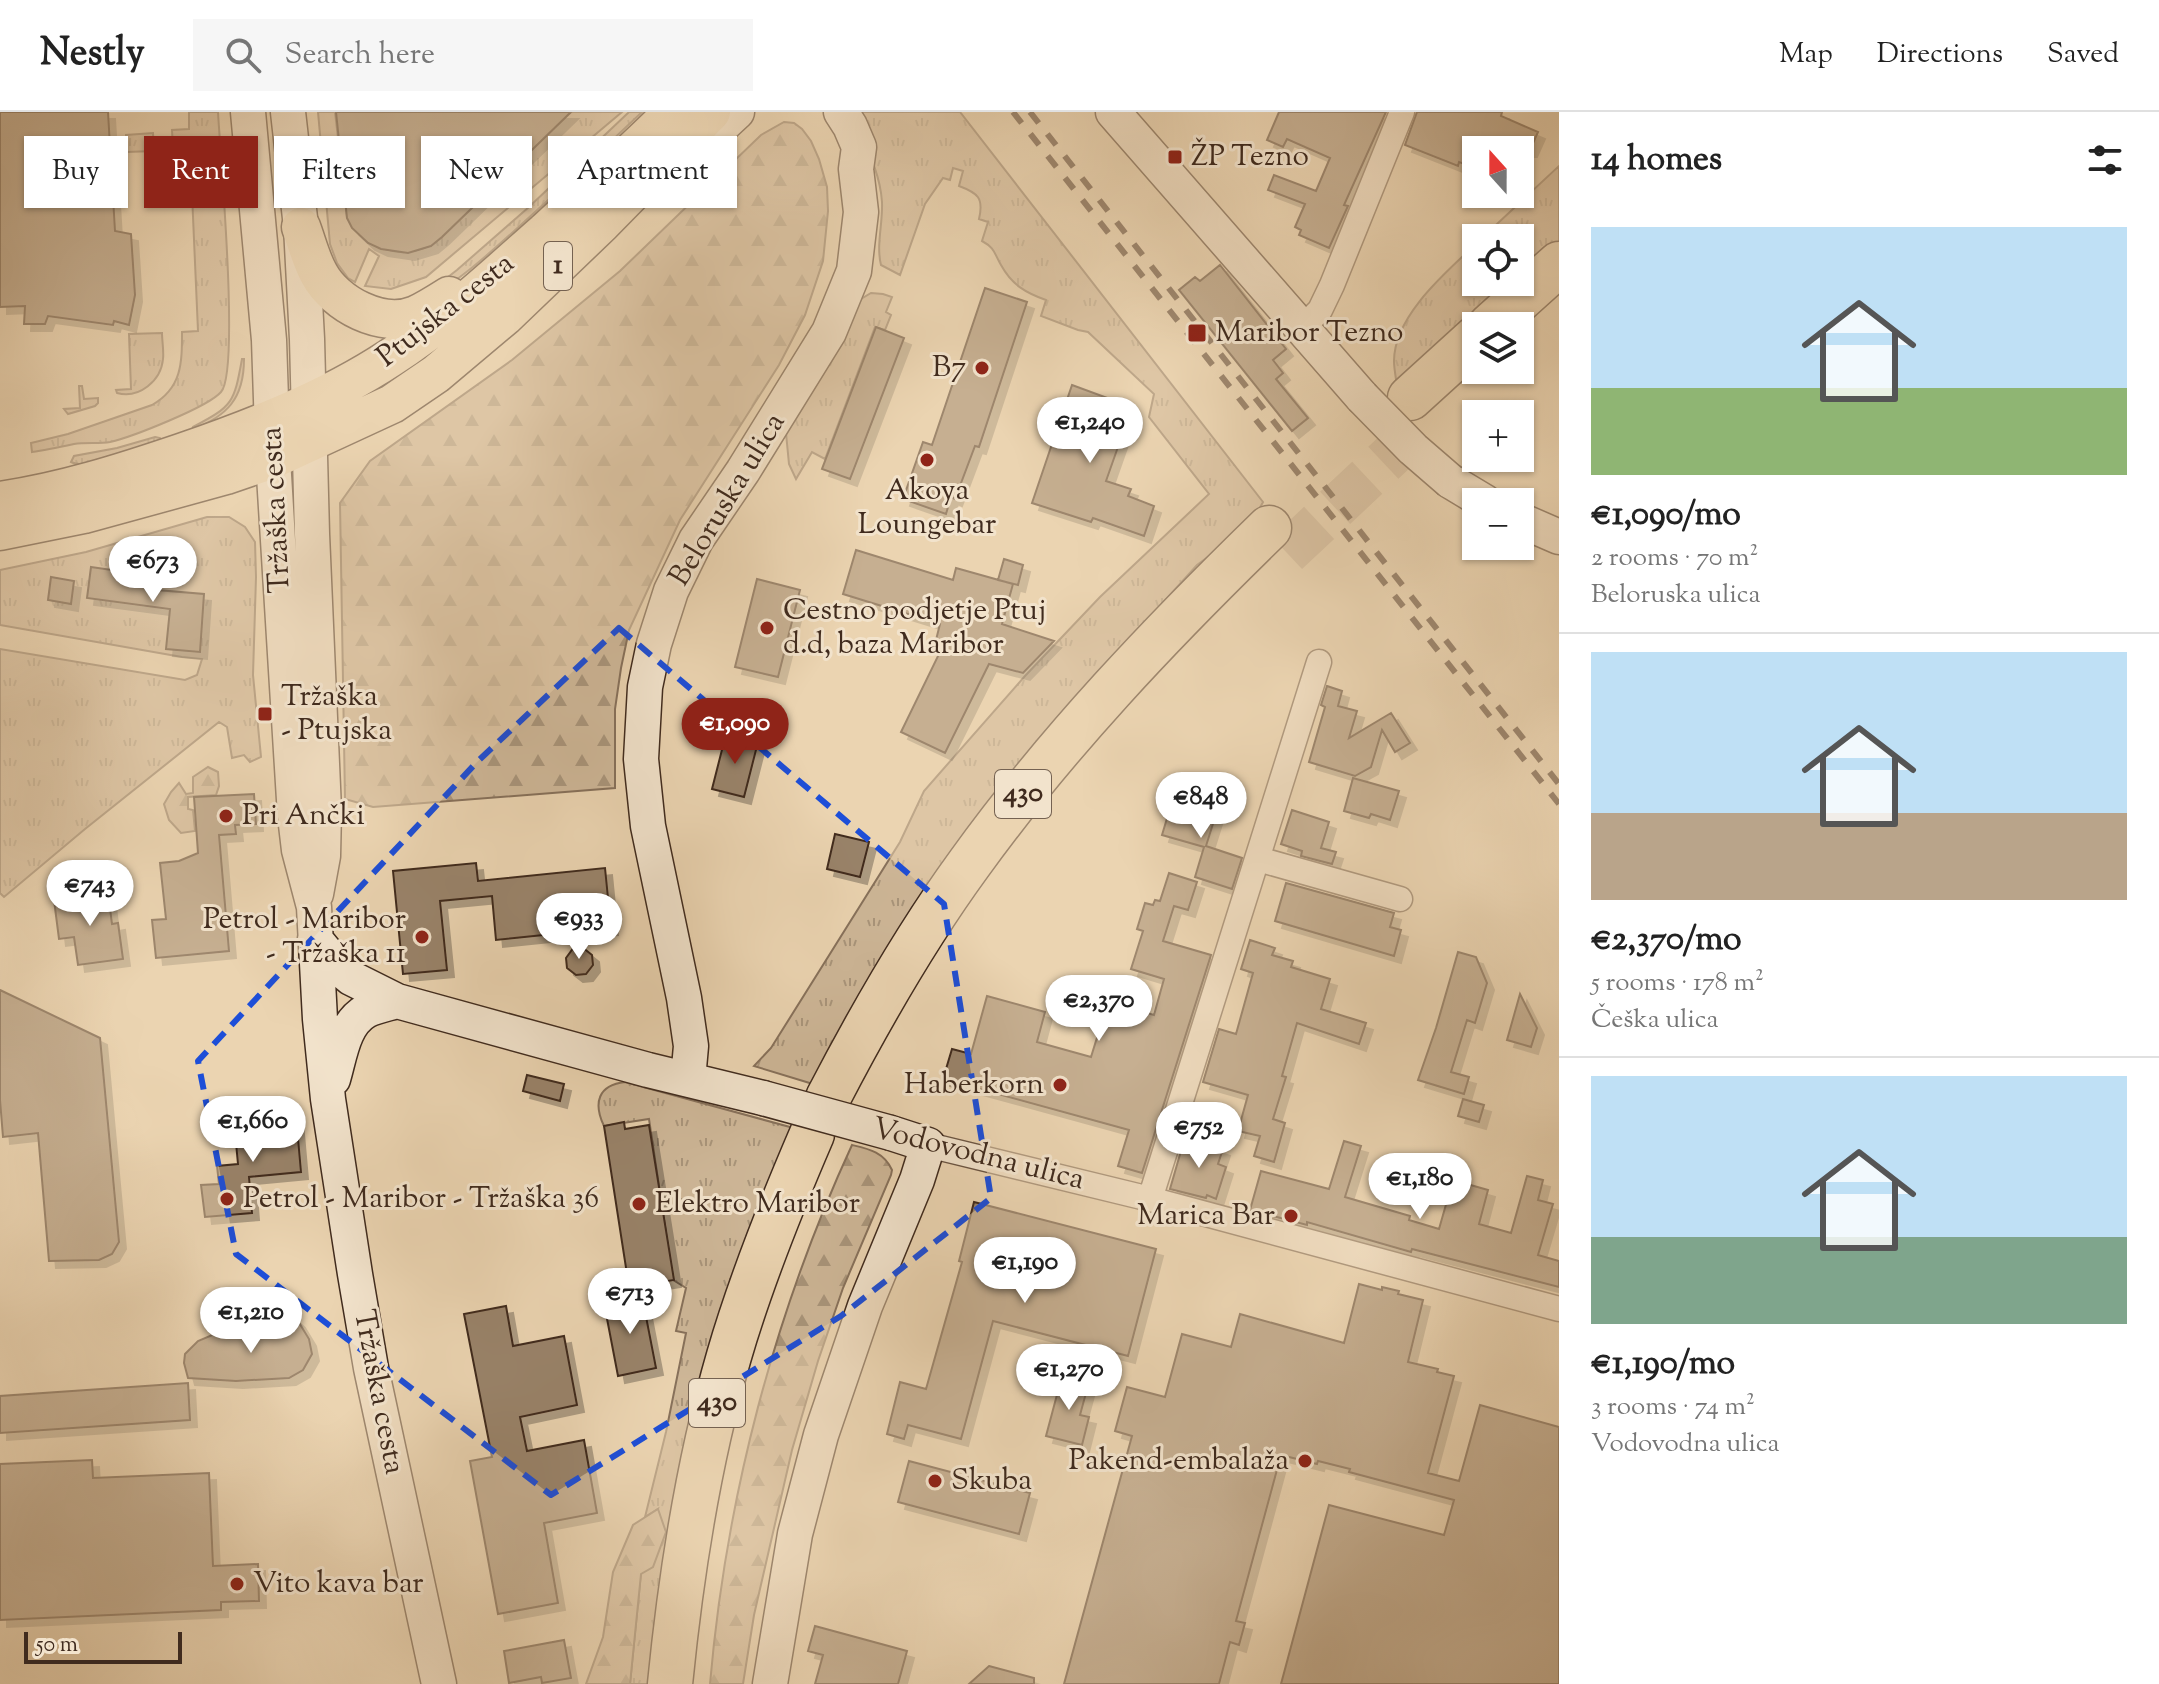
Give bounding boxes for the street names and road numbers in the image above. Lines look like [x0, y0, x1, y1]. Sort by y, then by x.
road number: 1 [544, 242, 572, 290]
street label: Ptujska cesta [368, 243, 524, 379]
street label: Beloruska ulica [659, 405, 797, 595]
street label: Tržaška cesta [251, 425, 303, 594]
road number: 430 [995, 770, 1051, 818]
street label: Vodovodna ulica [867, 1108, 1089, 1202]
street label: Tržaška cesta [341, 1306, 415, 1478]
road number: 430 [689, 1379, 745, 1427]

